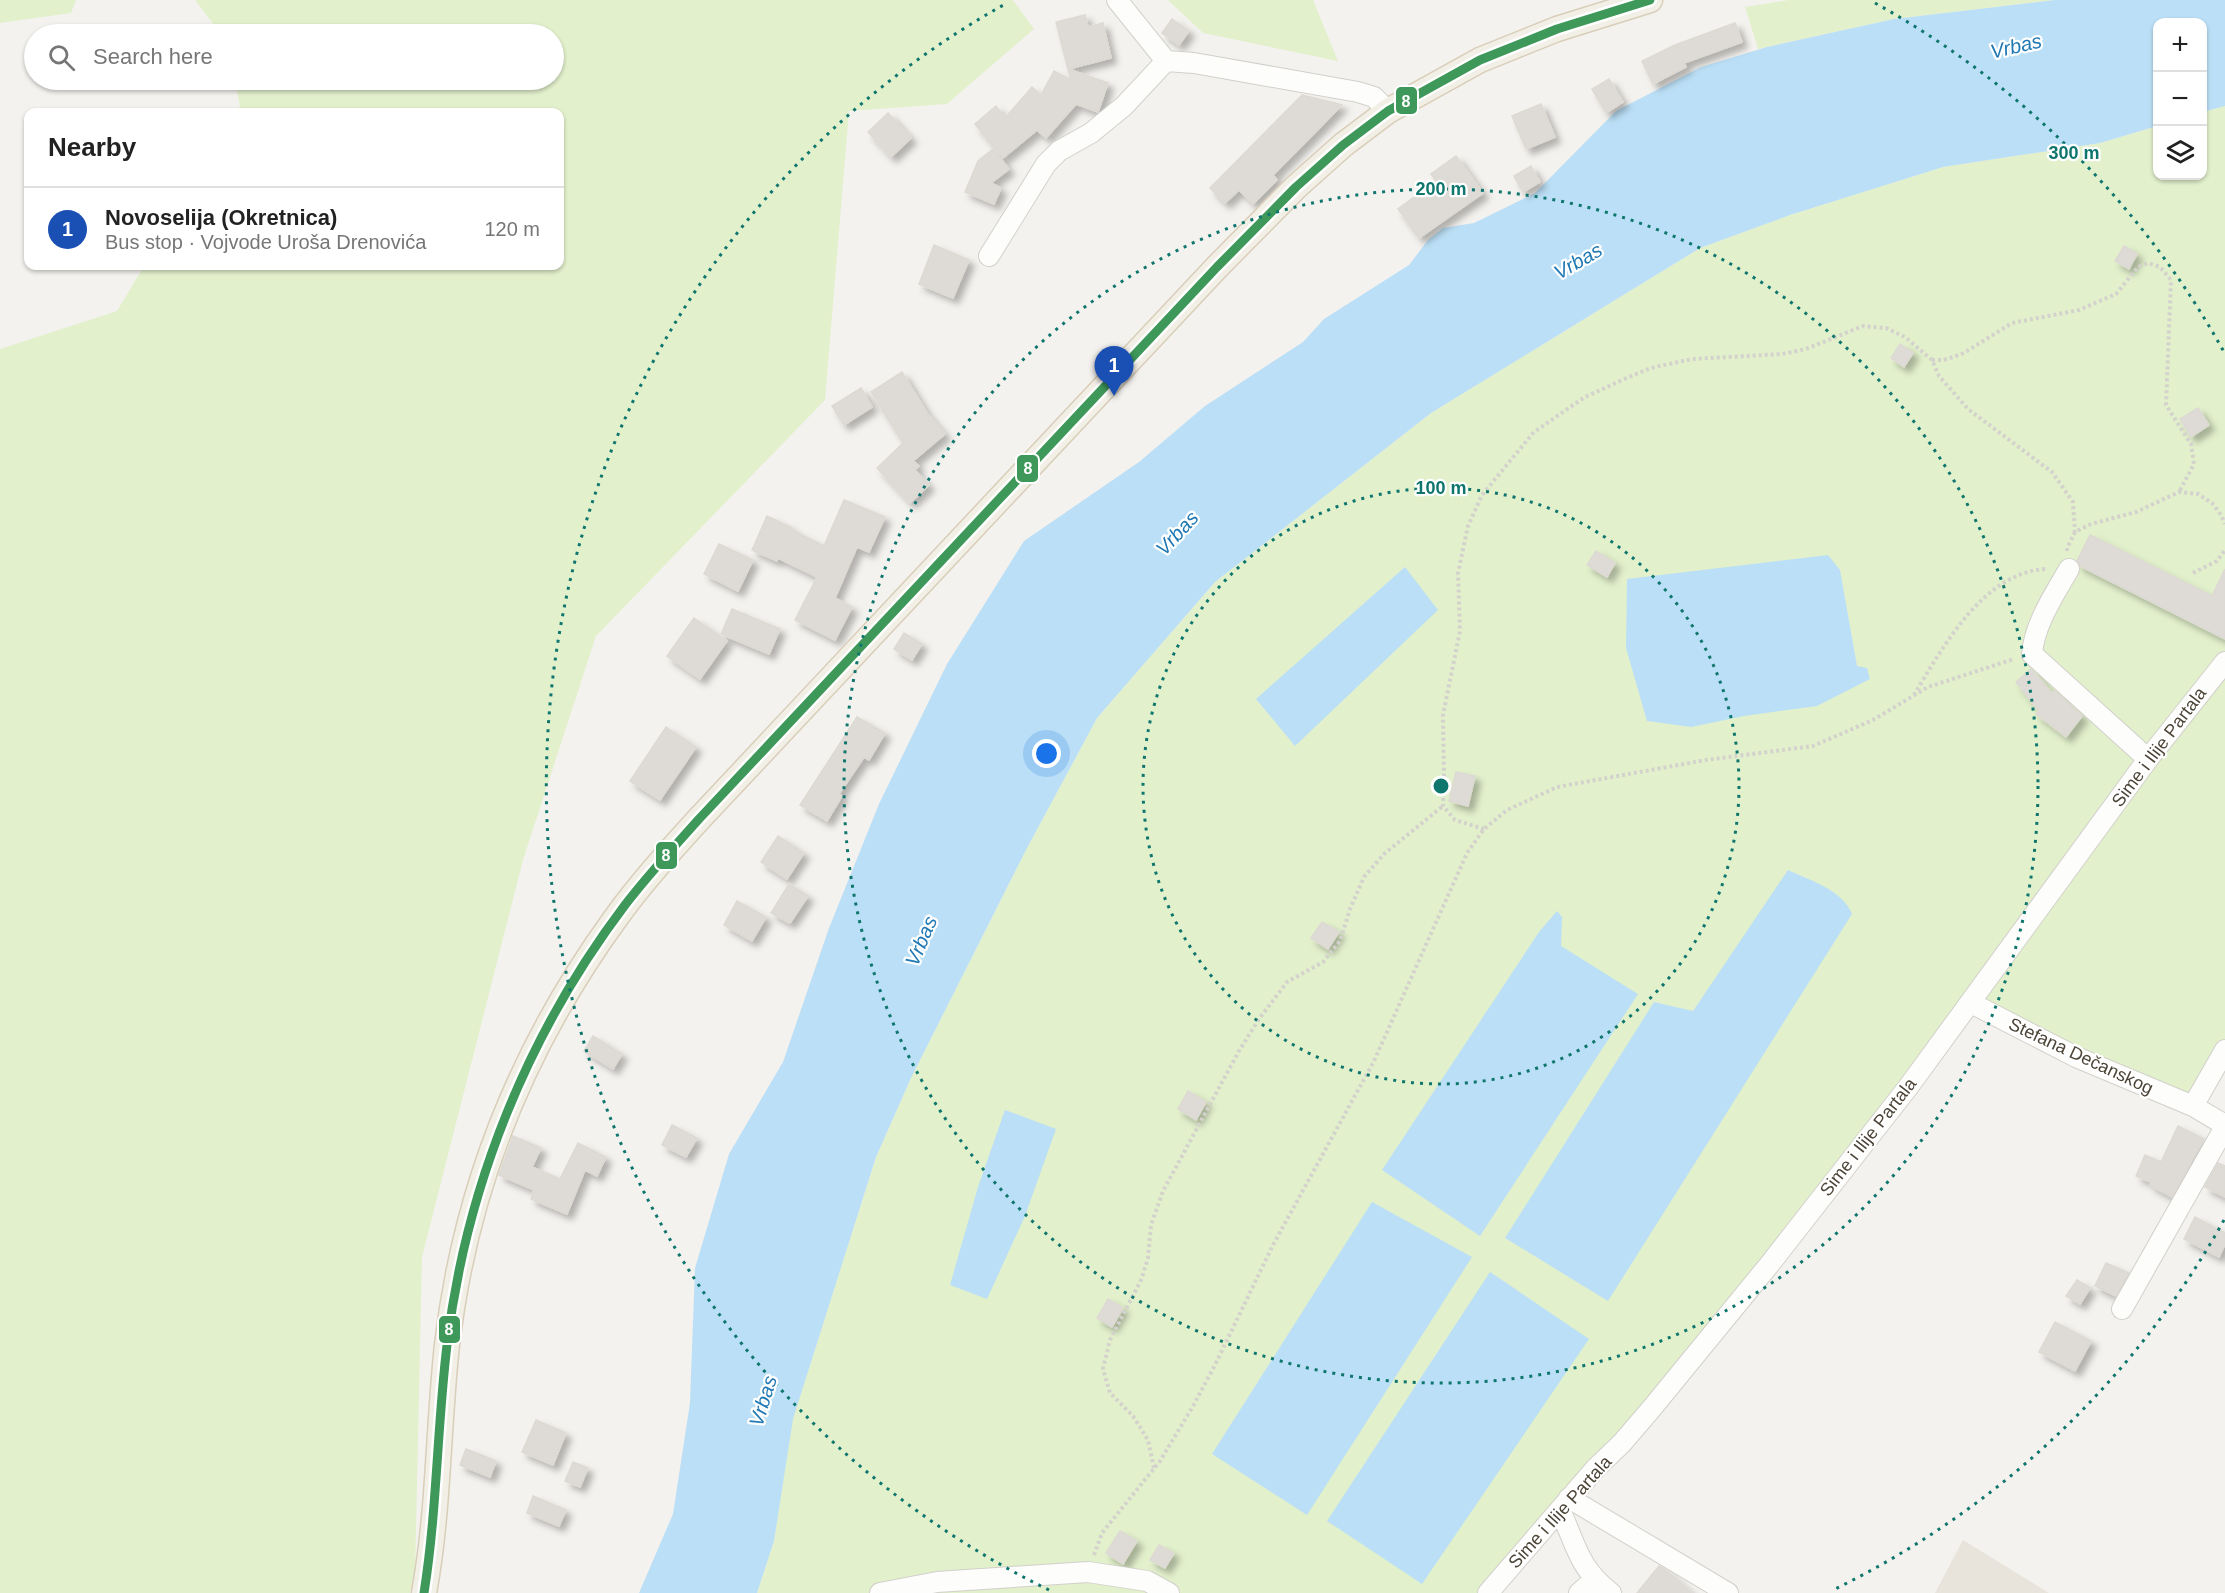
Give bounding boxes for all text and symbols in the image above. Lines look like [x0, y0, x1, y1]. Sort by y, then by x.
map controls [2153, 18, 2207, 180]
button: + [2153, 18, 2207, 72]
search box [24, 24, 564, 90]
water label: Vrbas [1988, 29, 2044, 63]
icon: search [45, 41, 78, 74]
text: Search here [93, 44, 213, 69]
button: − [2153, 72, 2207, 126]
line badge: 8 [1395, 86, 1418, 115]
text: 8 [1402, 93, 1411, 110]
button: layers [2153, 126, 2207, 180]
text: Nearby [48, 132, 136, 162]
text: 300 m [2048, 143, 2100, 163]
text: 200 m [1415, 179, 1467, 199]
text: Novoselija (Okretnica) [105, 205, 337, 230]
text: 1 [62, 218, 73, 240]
text: 120 m [484, 218, 540, 240]
text: Bus stop · Vojvode Uroša Drenovića [105, 231, 426, 253]
water label: Vrbas [1550, 239, 1606, 283]
pin: 1 [1094, 346, 1134, 396]
line badge: 8 [1016, 454, 1039, 483]
text: 8 [1024, 460, 1033, 477]
text: 100 m [1415, 478, 1467, 498]
water label: Vrbas [1151, 507, 1203, 559]
street label: Sime i Ilije Partala [2108, 683, 2211, 811]
your location [1032, 739, 1061, 768]
centre of rings [1431, 776, 1451, 796]
line badge: 8 [655, 841, 678, 870]
text: 8 [662, 847, 671, 864]
water label: Vrbas [901, 913, 941, 969]
street label: Stefana Dečanskog [2006, 1014, 2156, 1098]
street label: Sime i Ilije Partala [1816, 1073, 1921, 1200]
line badge: 8 [438, 1315, 461, 1344]
text: 8 [445, 1321, 454, 1338]
water label: Vrbas [745, 1373, 781, 1429]
street label: Sime i Ilije Partala [1504, 1451, 1616, 1572]

